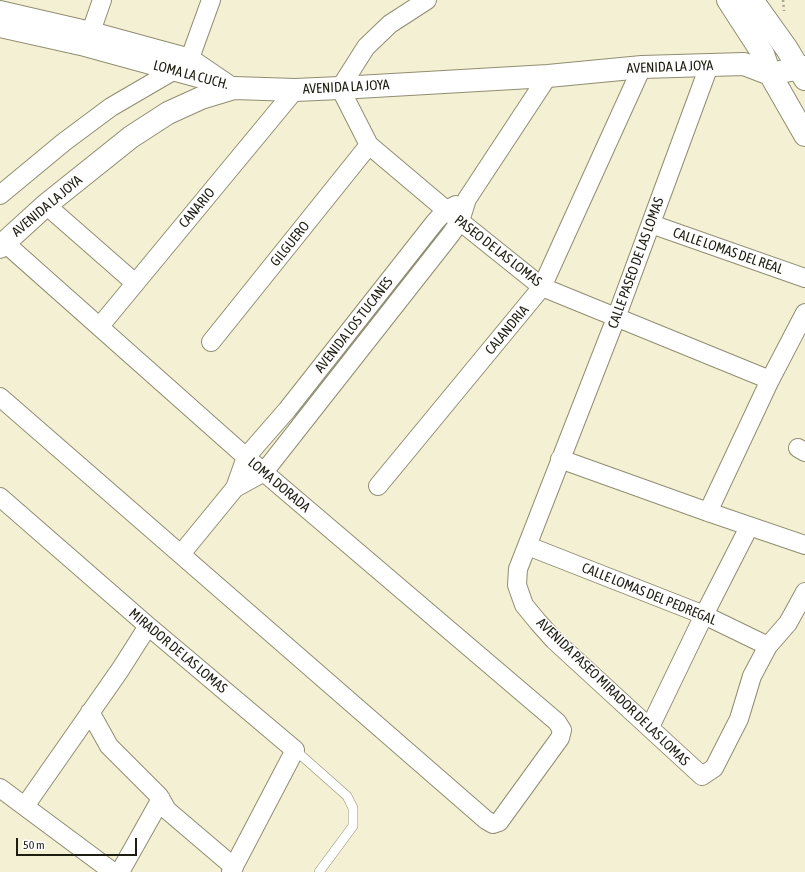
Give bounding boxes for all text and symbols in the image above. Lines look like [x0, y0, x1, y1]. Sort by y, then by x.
street label: LOMA LA CUCH. [152, 57, 230, 93]
street label: AVENIDA LA JOYA [626, 57, 714, 77]
street label: AVENIDA LA JOYA [302, 76, 390, 98]
street label: AVENIDA LA JOYA [8, 172, 86, 240]
street label: CANARIO [175, 185, 219, 231]
street label: CALLE PASEO DE LAS LOMAS [604, 195, 668, 331]
street label: PASEO DE LAS LOMAS [451, 212, 545, 290]
street label: GILGUERO [267, 218, 313, 270]
street label: CALLE LOMAS DEL REAL [671, 224, 785, 278]
street label: AVENIDA LOS TUCANES [311, 274, 397, 376]
street label: CALANDRIA [482, 302, 532, 358]
street label: LOMA DORADA [244, 454, 314, 516]
street label: CALLE LOMAS DEL PEDREGAL [579, 559, 719, 629]
street label: MIRADOR DE LAS LOMAS [125, 605, 231, 697]
street label: AVENIDA PASEO MIRADOR DE LAS LOMAS [533, 614, 693, 770]
scale bar [18, 830, 139, 856]
text: 50 m [23, 838, 45, 852]

